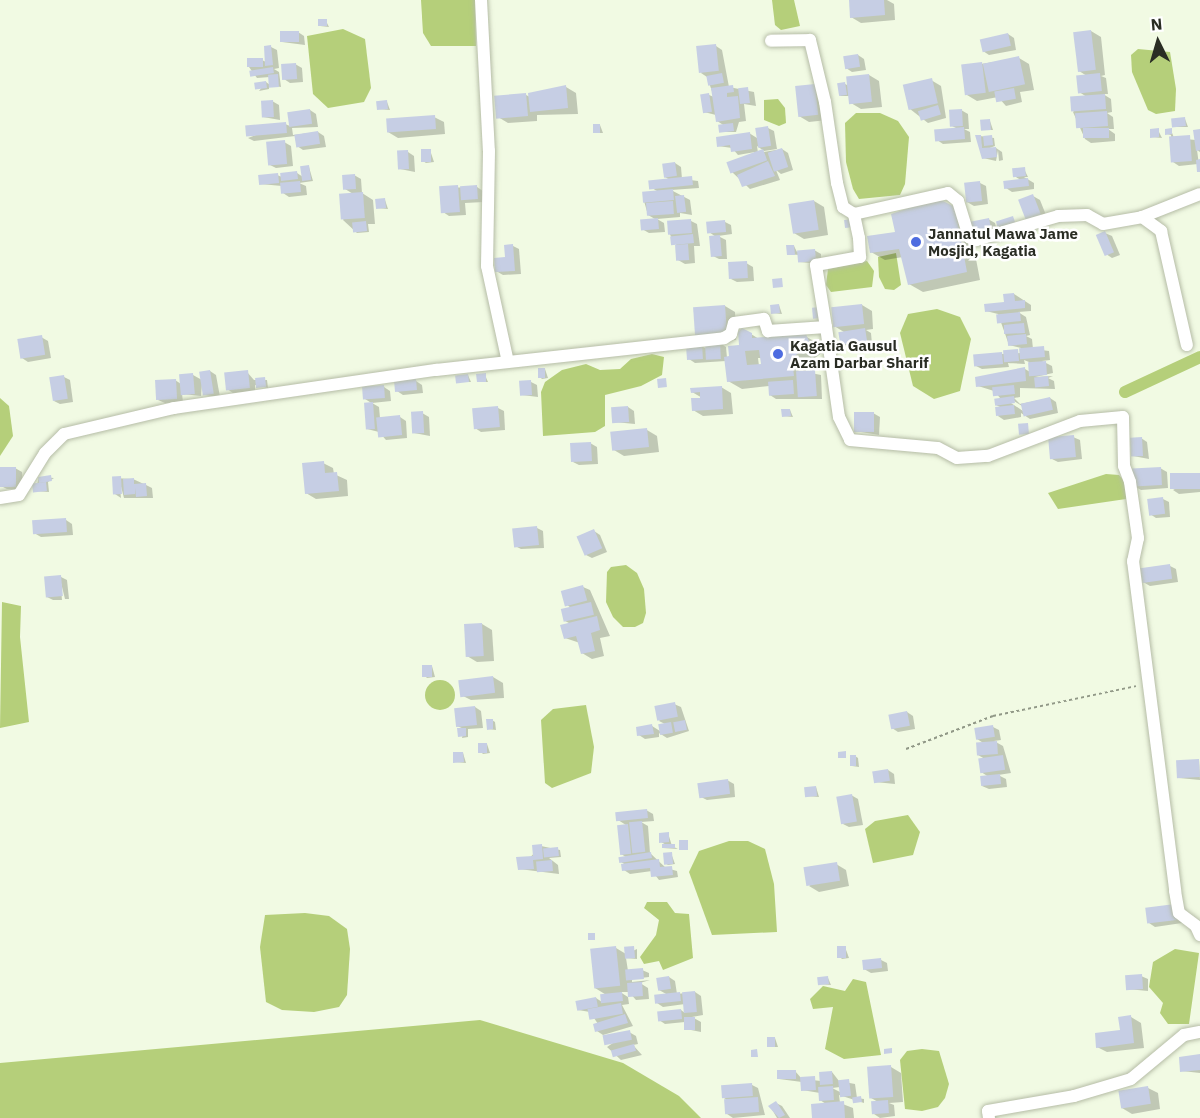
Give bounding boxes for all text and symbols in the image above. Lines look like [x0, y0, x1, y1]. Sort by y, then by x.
north arrow [1128, 12, 1188, 72]
text: N [1150, 14, 1163, 35]
place label: Jannatul Mawa Jame Mosjid, Kagatia [928, 224, 1078, 259]
marker: Jannatul Mawa Jame Mosjid, Kagatia [909, 235, 923, 249]
place label: Kagatia Gausul Azam Darbar Sharif [790, 336, 929, 371]
marker: Kagatia Gausul Azam Darbar Sharif [771, 347, 785, 361]

